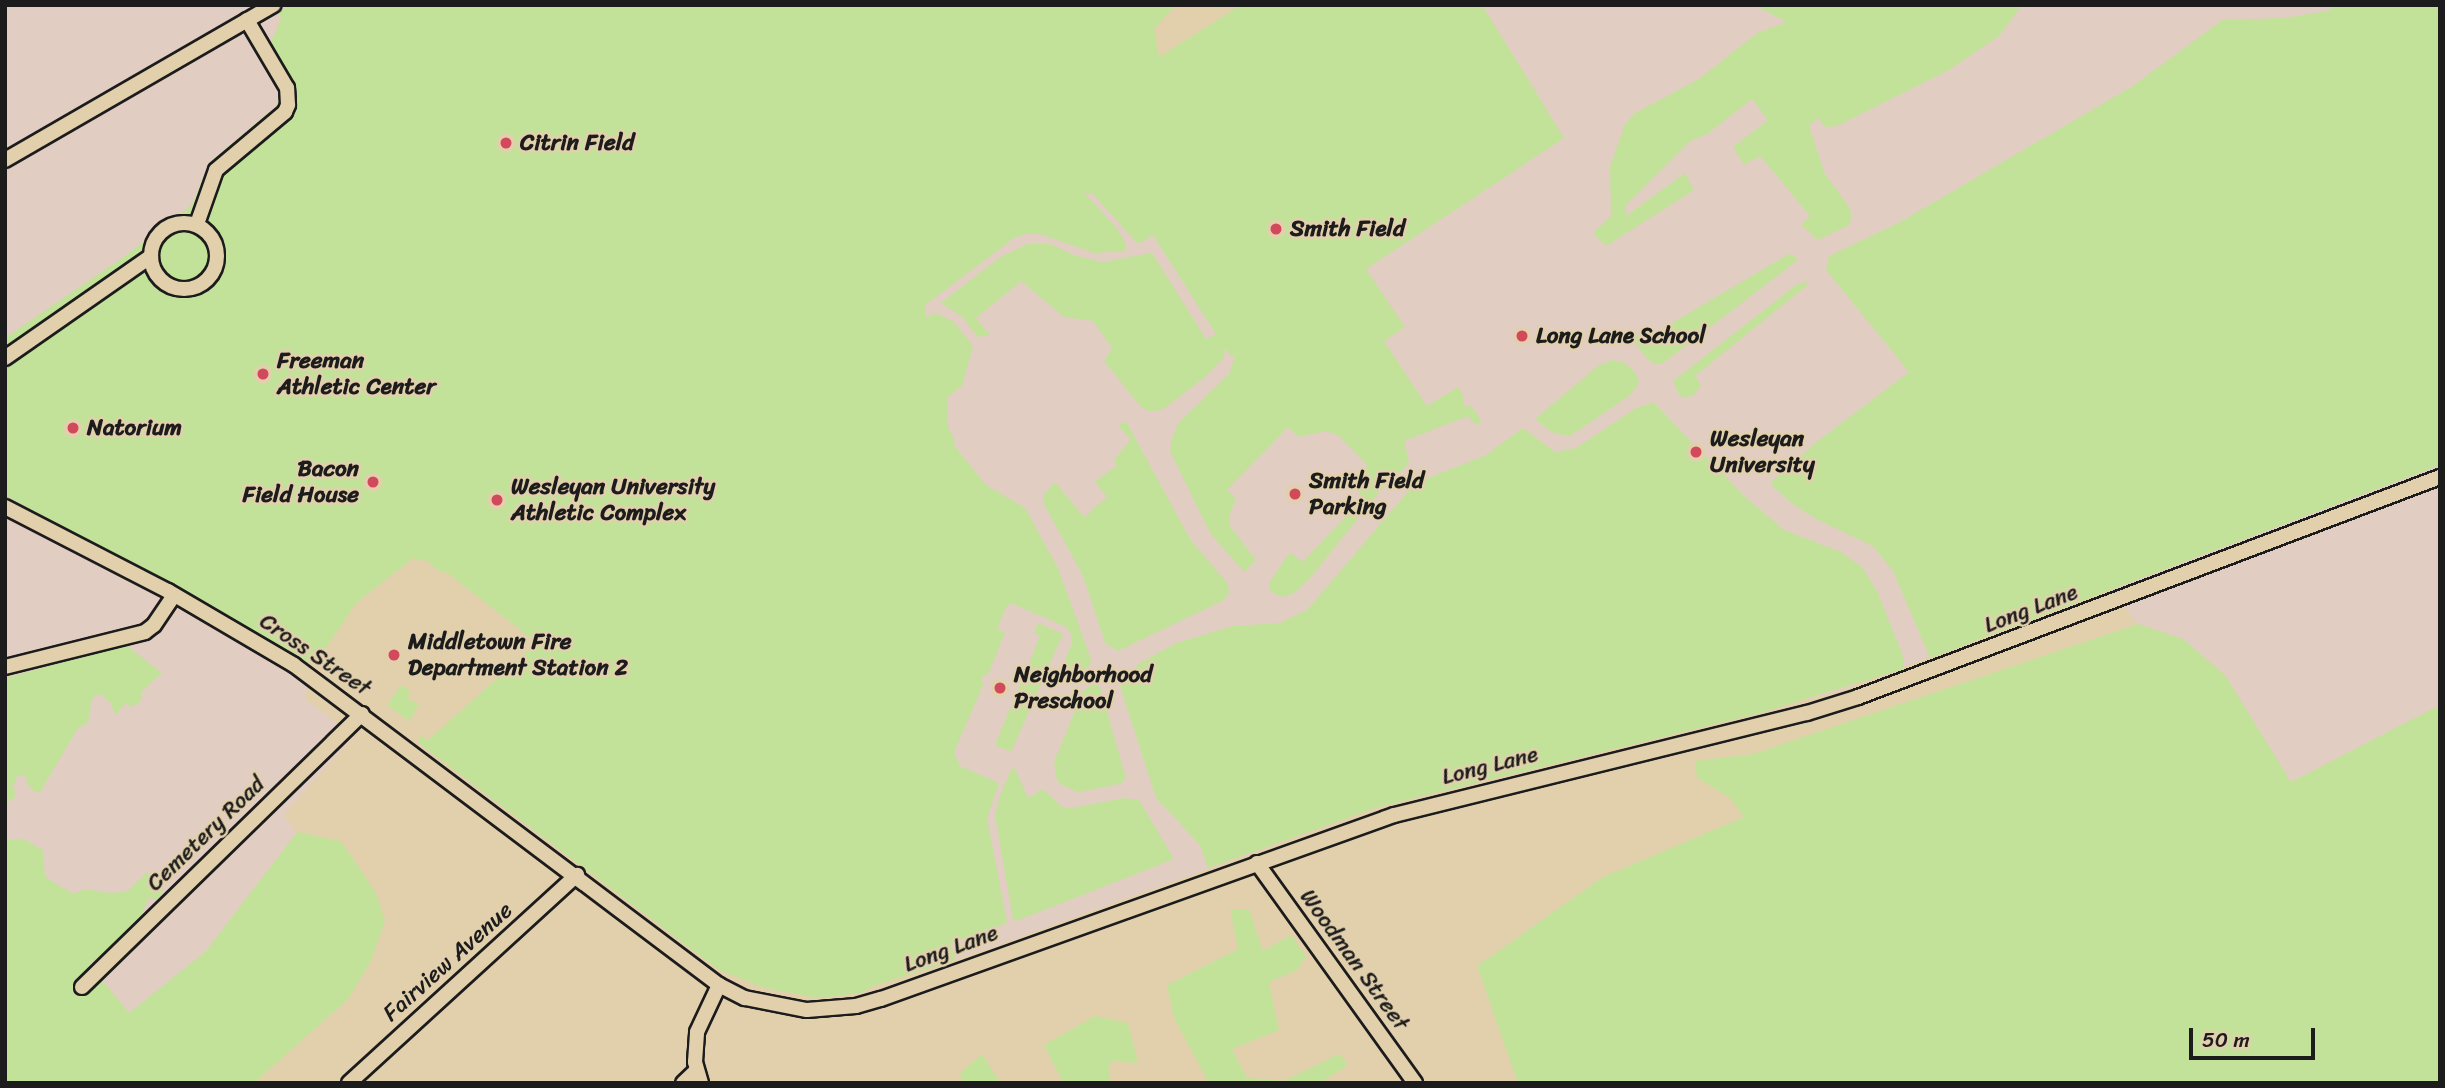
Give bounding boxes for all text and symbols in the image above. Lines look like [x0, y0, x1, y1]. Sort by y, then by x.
place label: Citrin Field [520, 129, 634, 157]
marker: Citrin Field [498, 135, 514, 151]
place label: Smith Field [1290, 215, 1406, 243]
marker: Smith Field [1268, 221, 1284, 237]
place label: Long Lane School [1536, 322, 1709, 350]
marker: Long Lane School [1514, 328, 1530, 344]
place label: Freeman Athletic Center [277, 347, 436, 401]
marker: Freeman Athletic Center [255, 366, 271, 382]
place label: Natorium [87, 414, 182, 442]
marker: Natorium [65, 420, 81, 436]
place label: Wesleyan University [1710, 425, 1815, 479]
marker: Wesleyan University [1688, 444, 1704, 460]
place label: Bacon Field House [242, 455, 359, 509]
place label: Smith Field Parking [1309, 467, 1425, 521]
place label: Wesleyan University Athletic Complex [511, 473, 716, 527]
marker: Bacon Field House [365, 474, 381, 490]
marker: Smith Field Parking [1287, 486, 1303, 502]
marker: Wesleyan University Athletic Complex [489, 492, 505, 508]
street label: Long Lane [1980, 578, 2082, 640]
street label: Cross Street [254, 608, 376, 702]
place label: Middletown Fire Department Station 2 [408, 628, 628, 682]
marker: Middletown Fire Department Station 2 [386, 647, 402, 663]
place label: Neighborhood Preschool [1014, 661, 1152, 715]
marker: Neighborhood Preschool [992, 680, 1008, 696]
street label: Long Lane [1439, 741, 1541, 791]
street label: Cemetery Road [141, 771, 271, 897]
street label: Woodman Street [1294, 884, 1414, 1036]
street label: Fairview Avenue [378, 897, 518, 1027]
street label: Long Lane [900, 919, 1002, 979]
scale bar [2193, 1014, 2319, 1058]
text: 50 m [2202, 1021, 2250, 1059]

